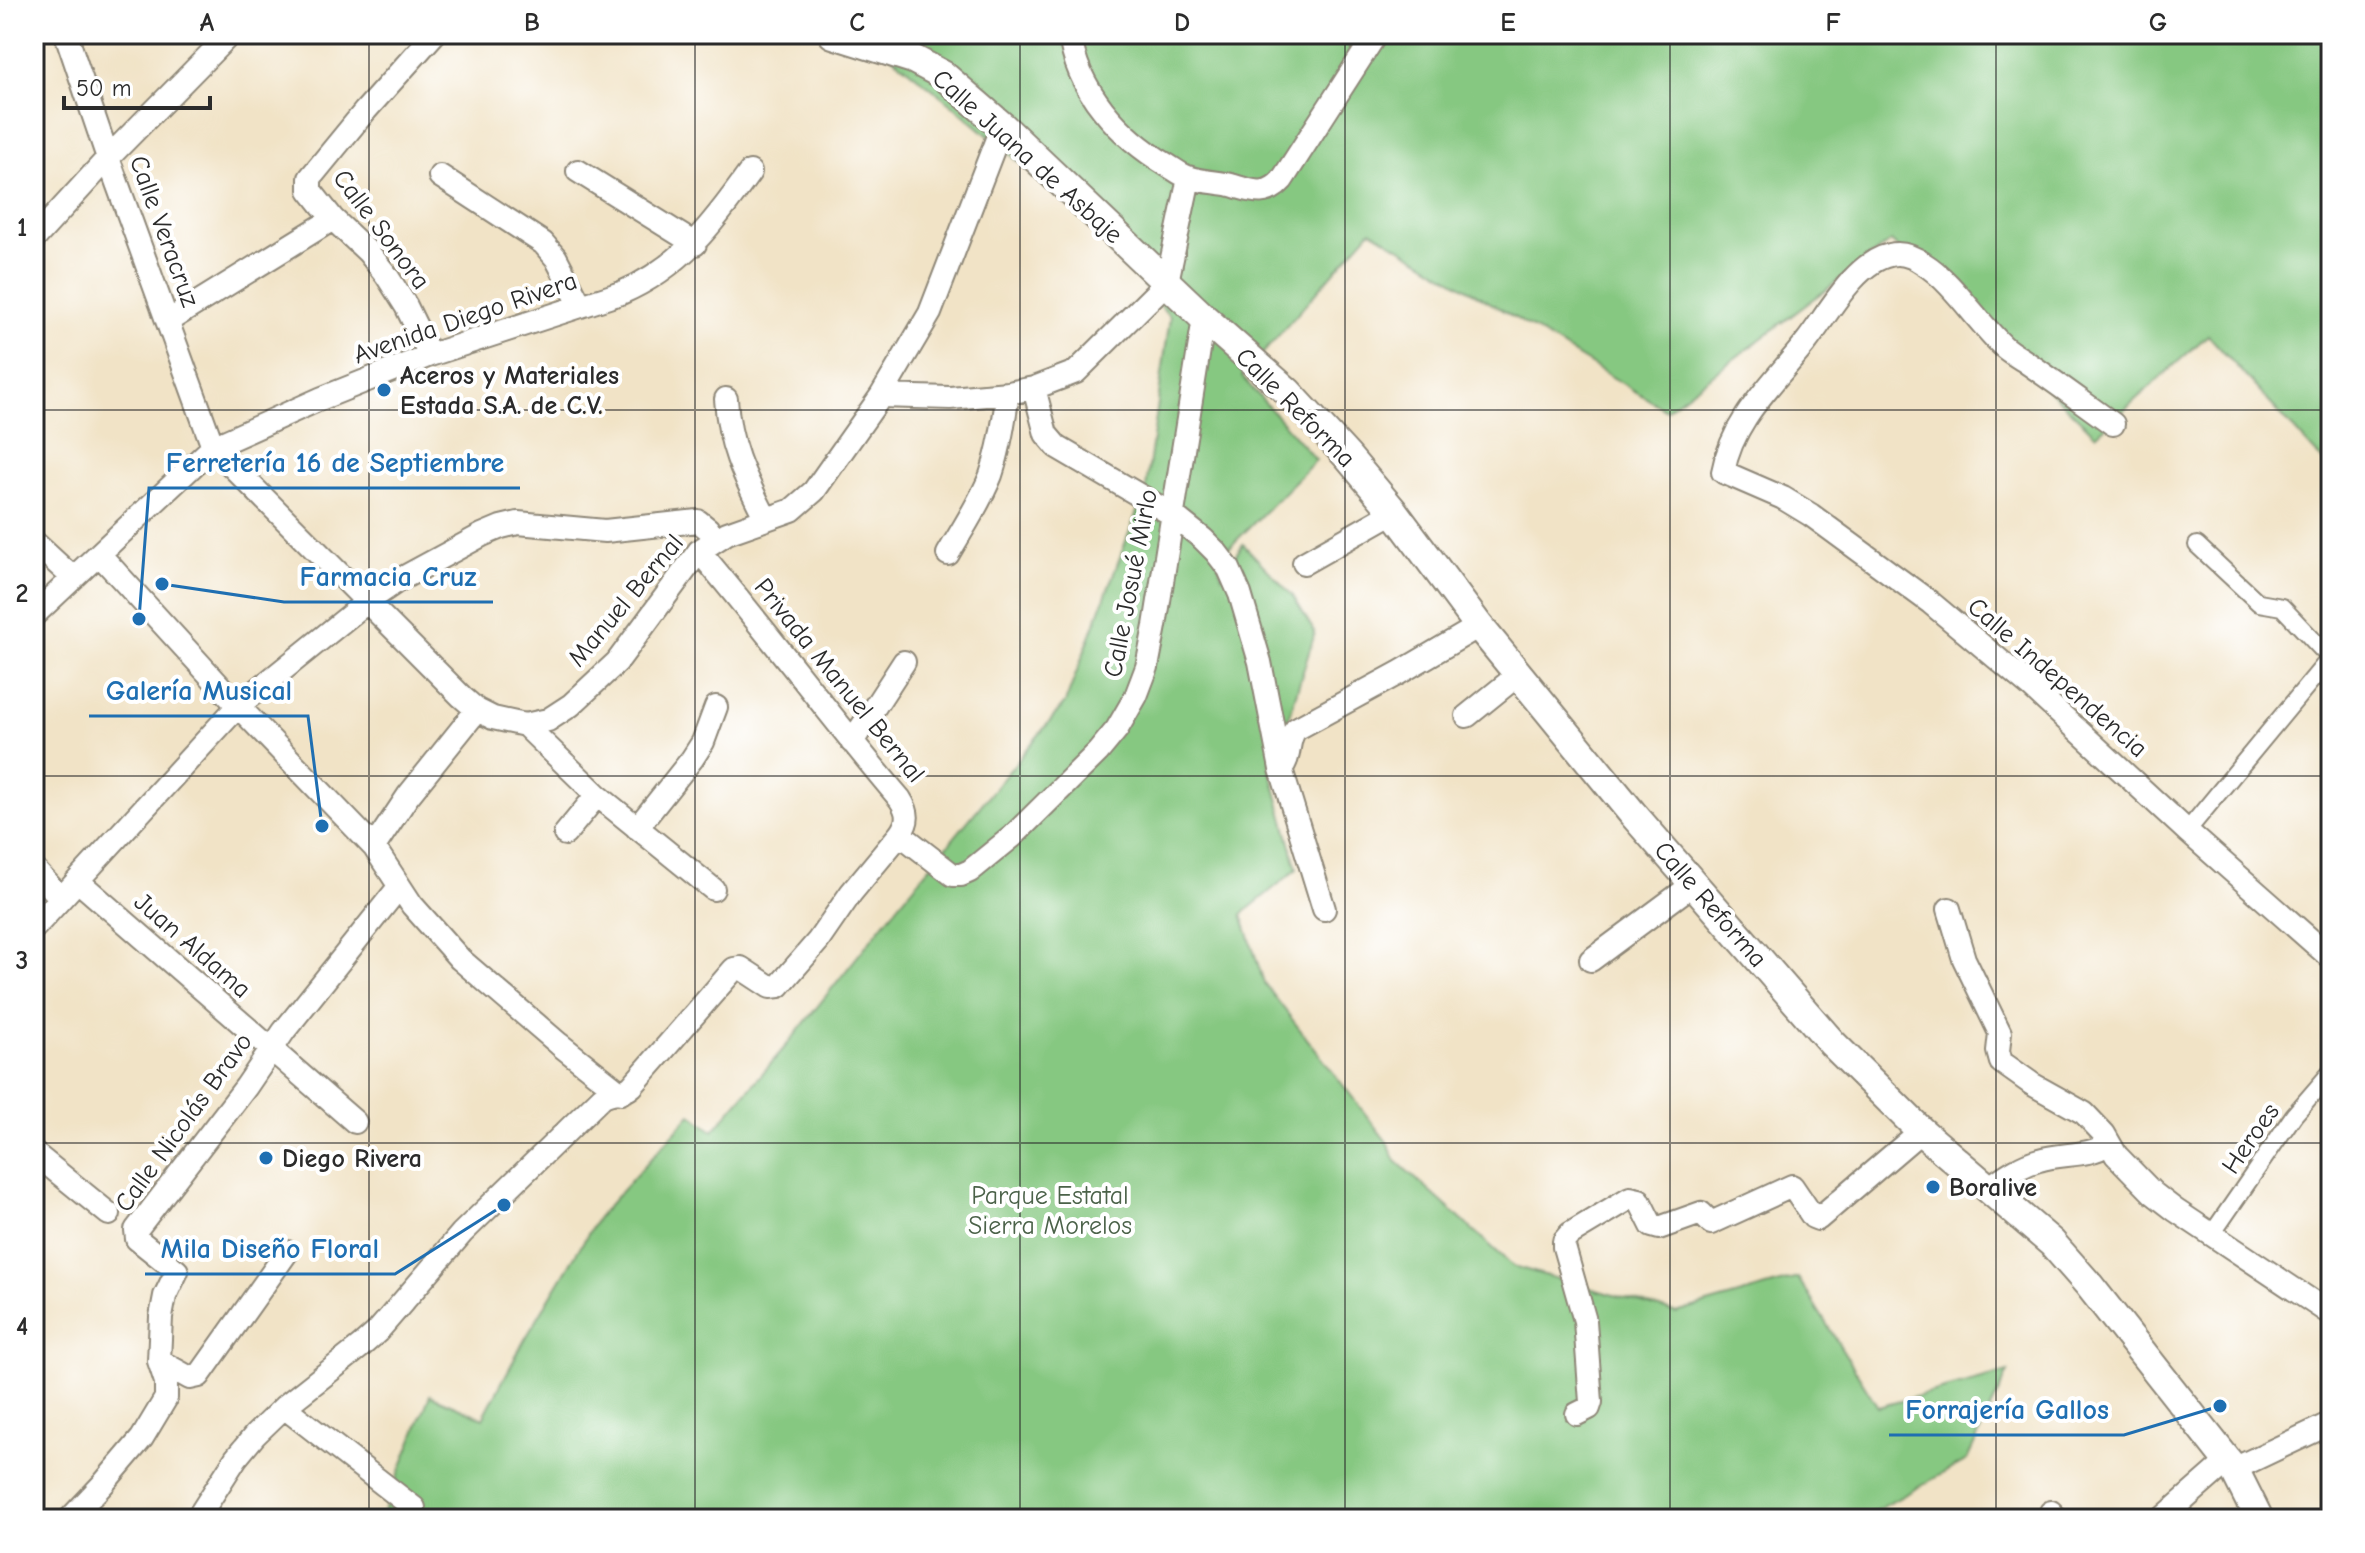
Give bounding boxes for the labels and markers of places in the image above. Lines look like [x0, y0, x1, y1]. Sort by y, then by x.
place label: Aceros y Materiales Estada S.A. de C.V. [400, 361, 619, 421]
marker: Aceros y Materiales Estada S.A. de C.V. [375, 381, 393, 399]
callout: Ferretería 16 de Septiembre [149, 436, 520, 488]
callout: Farmacia Cruz [284, 550, 493, 602]
callout: Galería Musical [89, 664, 308, 716]
place label: Diego Rivera [282, 1144, 422, 1174]
marker: Diego Rivera [257, 1149, 275, 1167]
place label: Boralive [1949, 1173, 2037, 1203]
marker: Boralive [1924, 1178, 1942, 1196]
callout: Mila Diseño Floral [145, 1222, 395, 1274]
callout: Forrajería Gallos [1889, 1383, 2124, 1435]

